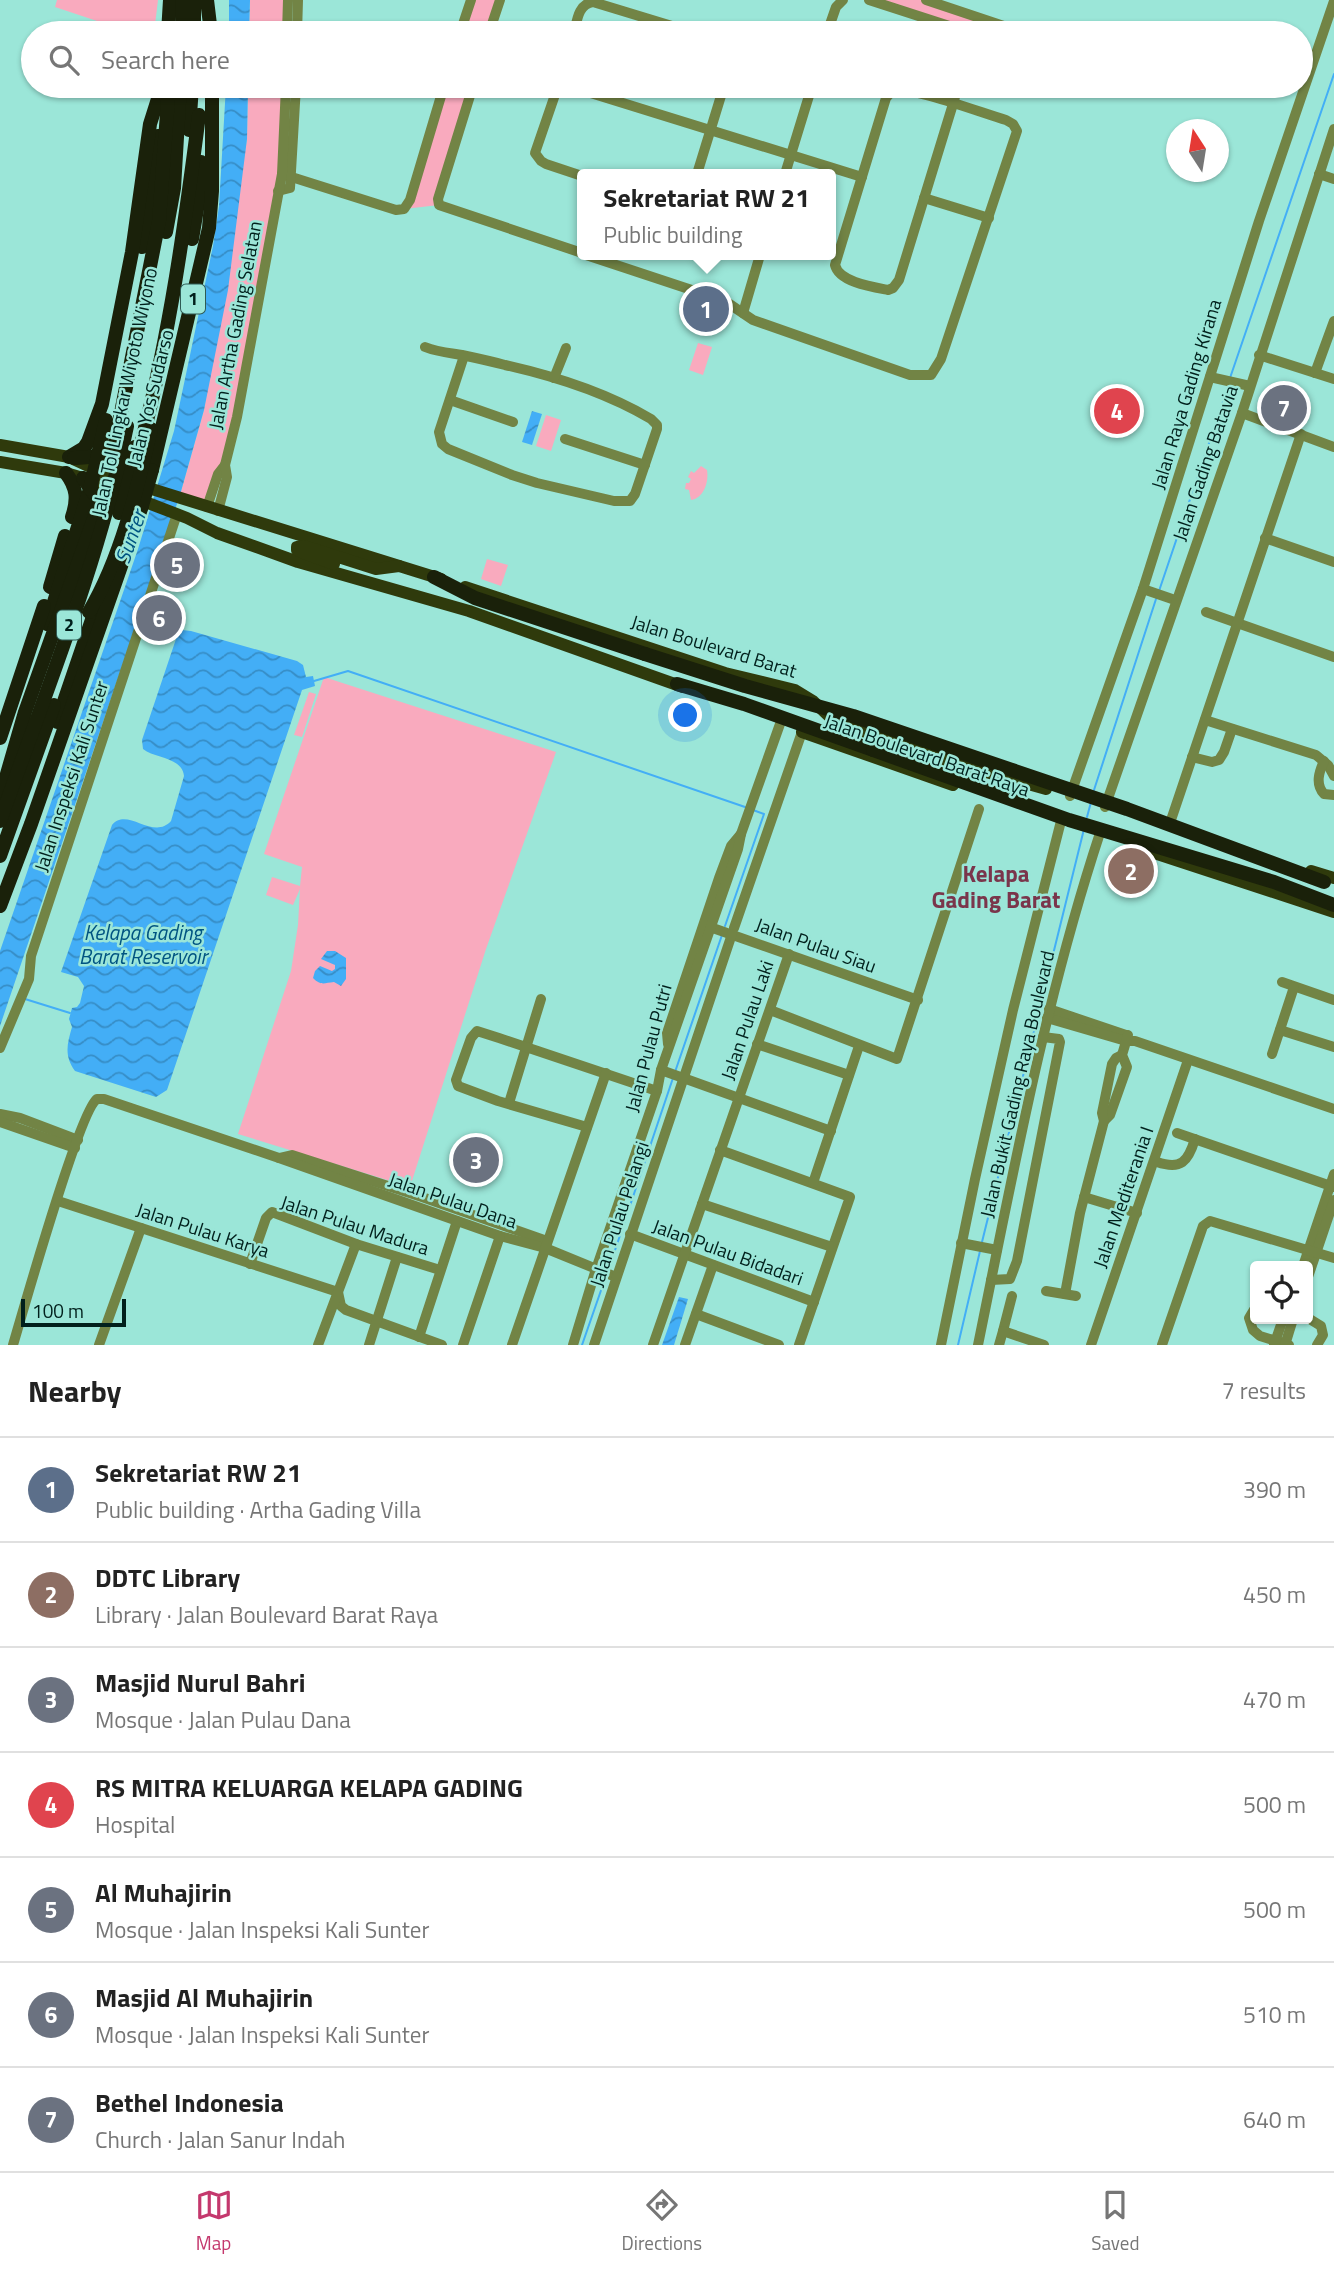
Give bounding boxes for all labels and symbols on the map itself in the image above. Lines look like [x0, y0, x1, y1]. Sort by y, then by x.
north arrow [1166, 119, 1229, 182]
street label: Jalan Artha Gading Selatan [200, 218, 269, 432]
street label: Jalan Tol Lingkar Wiyoto Wiyono [83, 265, 164, 519]
pin: 1 [683, 283, 729, 335]
road number: 1 [181, 284, 205, 314]
street label: Jalan Raya Gading Kirana [1143, 295, 1228, 493]
street label: Jalan Yos Sudarso [118, 326, 181, 470]
street label: Jalan Gading Batavia [1164, 381, 1245, 545]
pin: 7 [1261, 382, 1307, 434]
pin: 4 [1094, 385, 1140, 437]
water label: Sunter [106, 504, 155, 568]
pin: 5 [154, 539, 200, 591]
pin: 6 [136, 592, 182, 644]
street label: Jalan Boulevard Barat [628, 607, 801, 685]
road number: 2 [57, 610, 81, 640]
street label: Jalan Inspeksi Kali Sunter [26, 676, 115, 875]
your location [668, 698, 702, 732]
street label: Jalan Boulevard Barat Raya [820, 706, 1034, 804]
pin: 2 [1108, 845, 1154, 897]
district label: Kelapa Gading Barat [932, 856, 1060, 917]
street label: Jalan Pulau Siau [752, 909, 881, 980]
water label: Kelapa Gading Barat Reservoir [79, 916, 209, 972]
street label: Jalan Bukit Gading Raya Boulevard [972, 948, 1061, 1220]
street label: Jalan Pulau Laki [713, 956, 781, 1084]
street label: Jalan Pulau Putri [616, 981, 679, 1115]
street label: Jalan Mediterania I [1085, 1122, 1160, 1272]
pin: 3 [453, 1134, 499, 1186]
street label: Jalan Pulau Pelangi [581, 1137, 656, 1290]
street label: Jalan Pulau Dana [385, 1164, 522, 1235]
street label: Jalan Pulau Madura [277, 1187, 434, 1262]
street label: Jalan Pulau Karya [133, 1194, 274, 1265]
street label: Jalan Pulau Bidadari [649, 1211, 808, 1292]
scale bar [21, 1296, 126, 1328]

